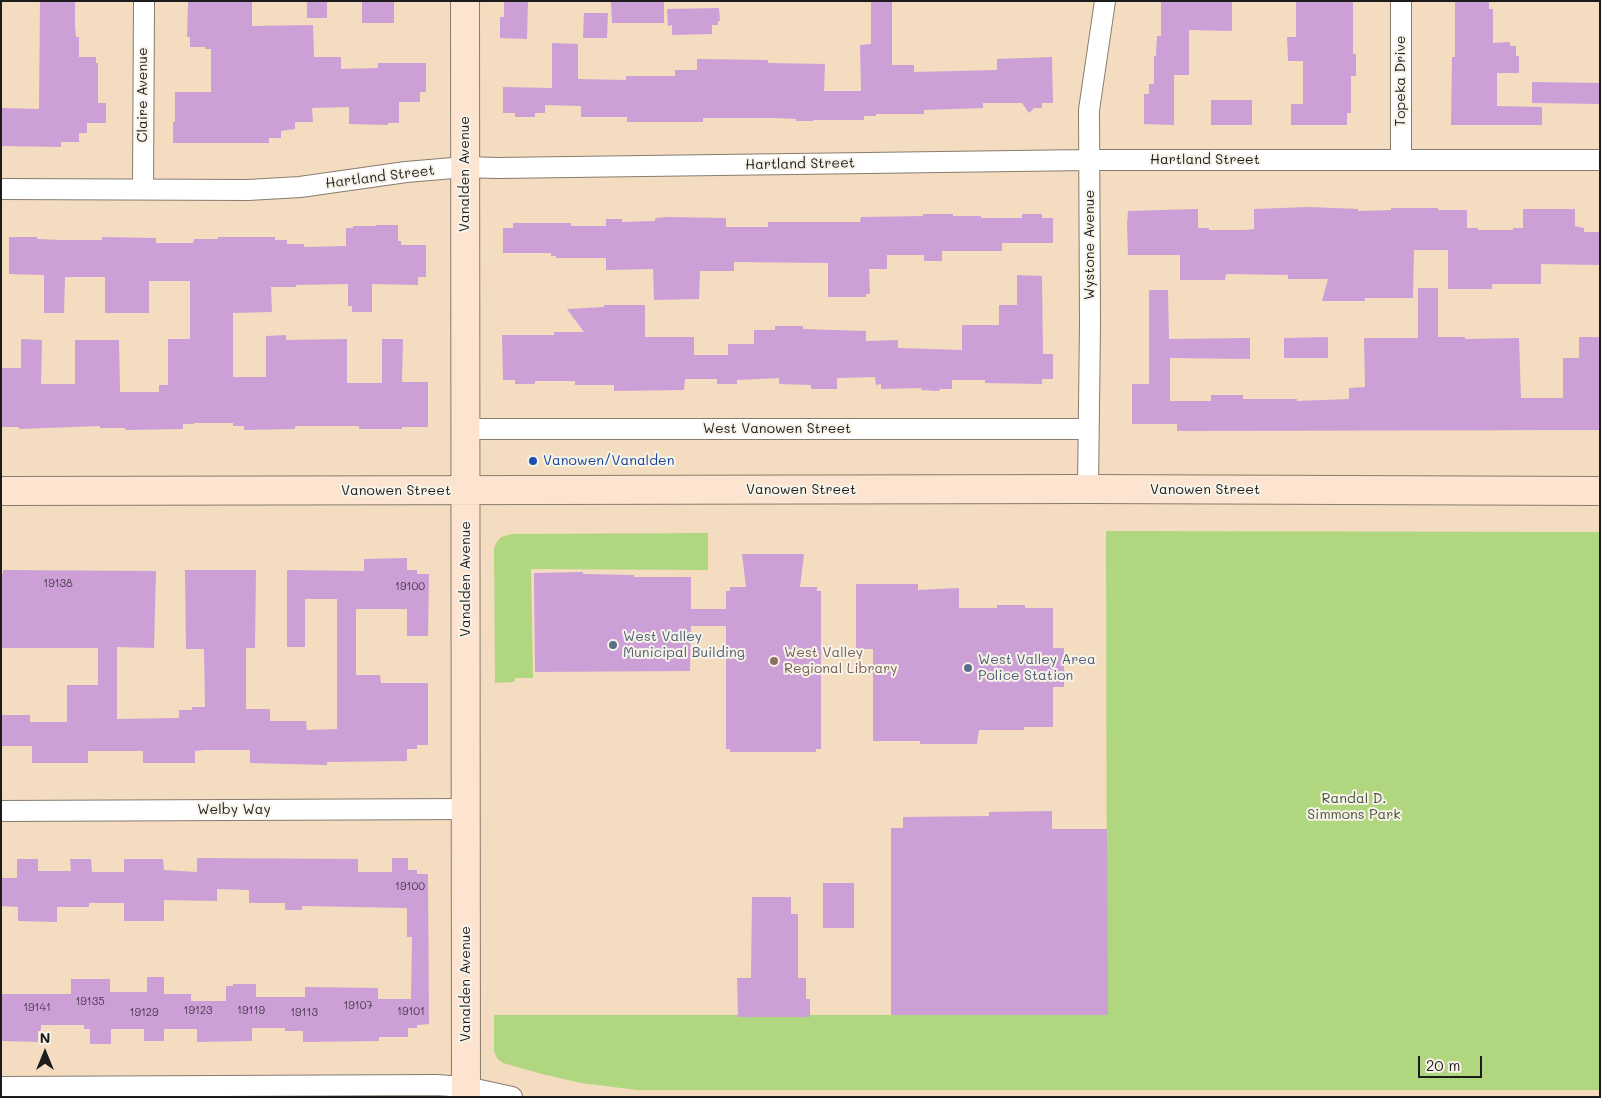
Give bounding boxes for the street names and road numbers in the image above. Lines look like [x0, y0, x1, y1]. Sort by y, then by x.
street label: Topeka Drive [1393, 35, 1409, 127]
street label: Claire Avenue [135, 47, 151, 143]
street label: Vanalden Avenue [457, 116, 473, 232]
street label: Hartland Street [1150, 152, 1260, 168]
street label: Hartland Street [745, 155, 855, 173]
street label: Hartland Street [324, 162, 436, 192]
street label: Wystone Avenue [1082, 190, 1098, 300]
street label: West Vanowen Street [703, 421, 851, 437]
street label: Vanowen Street [746, 482, 856, 498]
street label: Vanowen Street [1150, 482, 1260, 498]
street label: Vanowen Street [341, 483, 451, 499]
street label: Vanalden Avenue [458, 521, 474, 637]
street label: Welby Way [197, 802, 271, 818]
street label: Vanalden Avenue [458, 926, 474, 1042]

